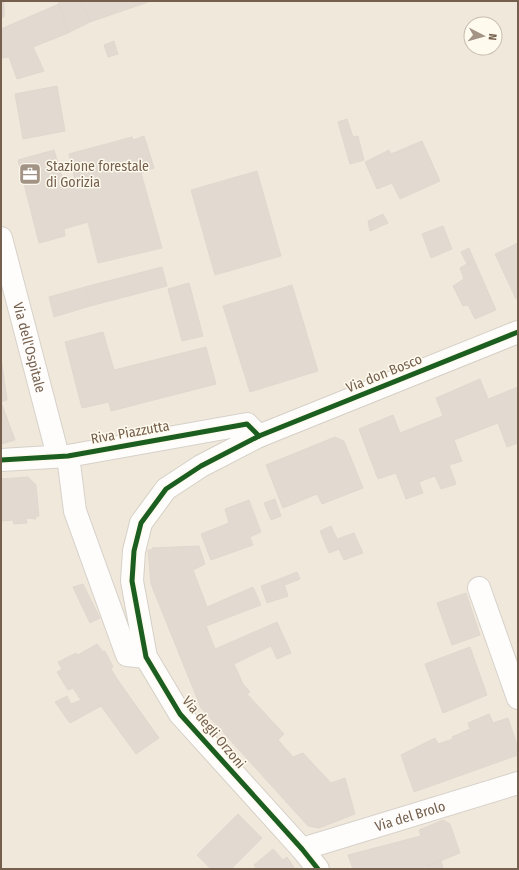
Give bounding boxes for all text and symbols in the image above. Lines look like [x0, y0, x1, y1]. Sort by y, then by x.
north arrow [463, 16, 503, 56]
text: N [486, 33, 499, 41]
place label: Stazione forestale di Gorizia [46, 158, 149, 191]
office icon: Stazione forestale di Gorizia [17, 161, 43, 187]
street label: Via dell'Ospitale [9, 300, 49, 395]
street label: Via don Bosco [344, 351, 425, 396]
street label: Riva Piazzutta [90, 417, 171, 448]
street label: Via degli Orzoni [178, 693, 249, 772]
street label: Via del Brolo [373, 798, 448, 835]

